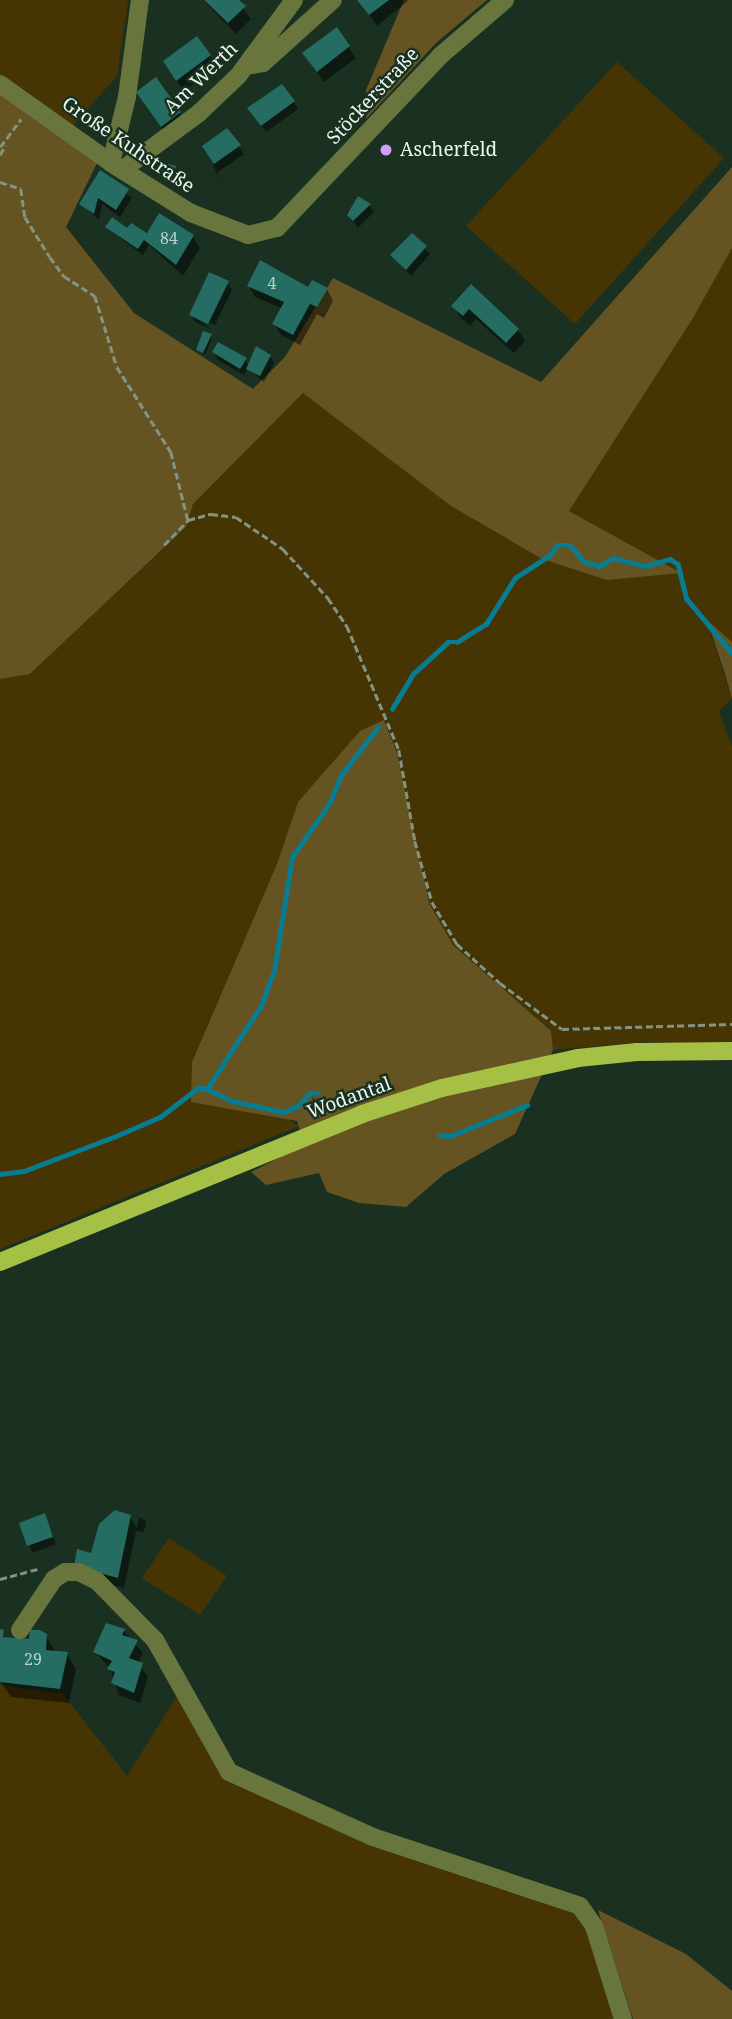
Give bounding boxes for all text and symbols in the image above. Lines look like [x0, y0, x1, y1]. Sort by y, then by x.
street label: Am Werth [160, 38, 242, 118]
street label: Stöckerstraße [322, 43, 424, 149]
street label: Große Kuhstraße [57, 92, 199, 198]
place label: Ascherfeld [400, 139, 497, 161]
marker: Ascherfeld [378, 142, 394, 158]
house number: 84 [160, 228, 178, 248]
house number: 4 [268, 273, 276, 293]
street label: Wodantal [304, 1072, 394, 1124]
house number: 29 [24, 1649, 42, 1669]

